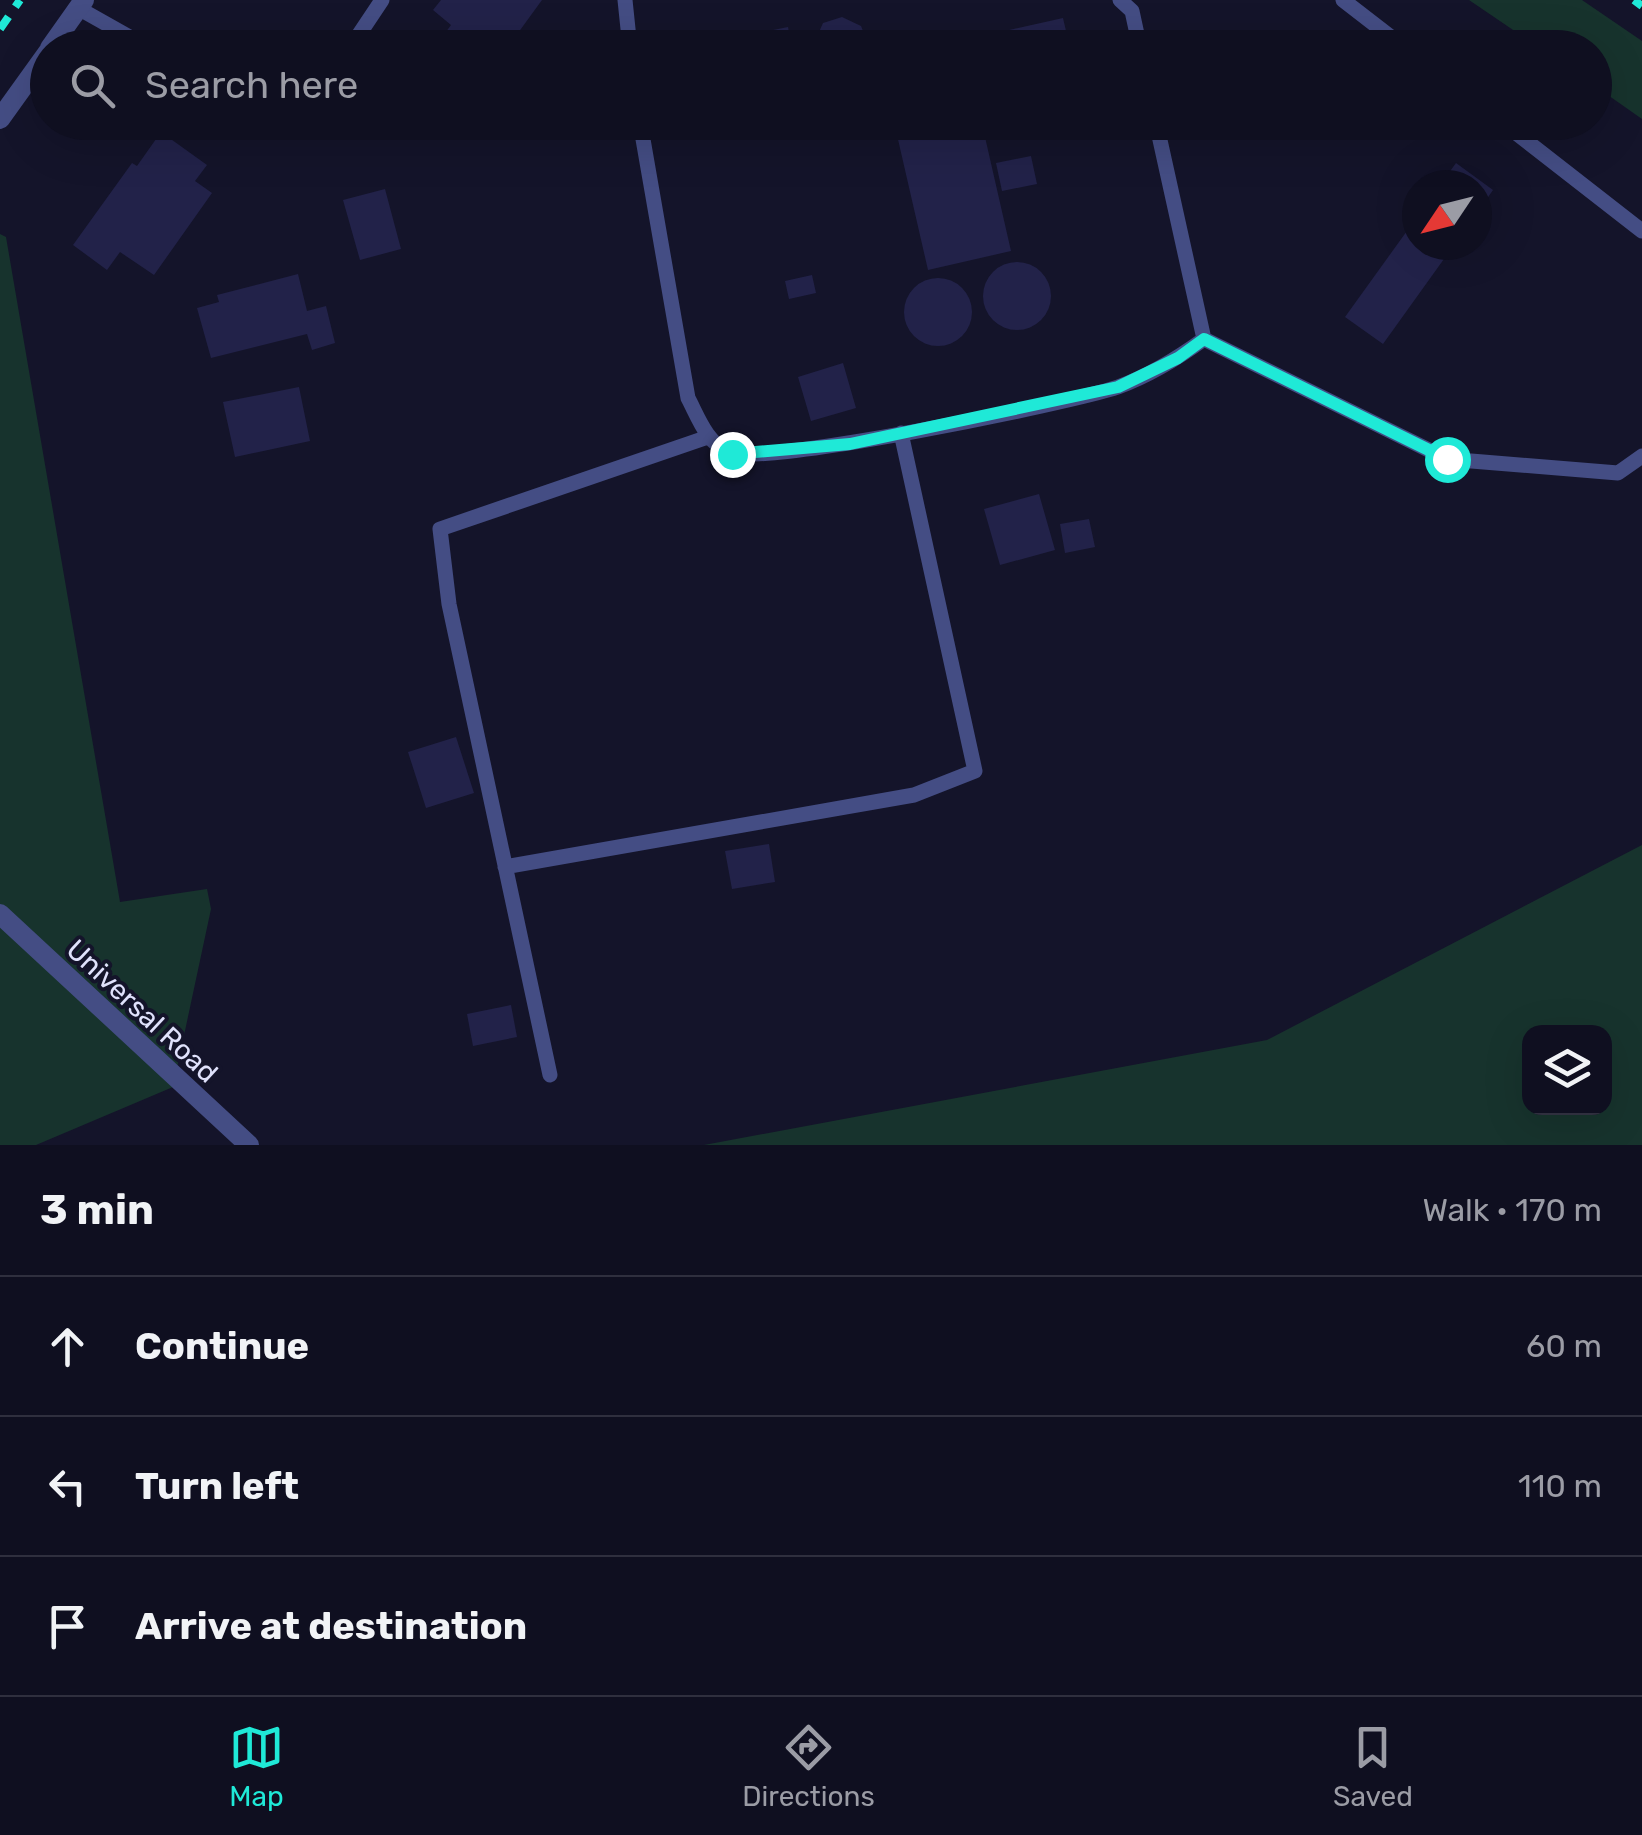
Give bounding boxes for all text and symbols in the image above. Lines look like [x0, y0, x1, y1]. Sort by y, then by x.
search box [30, 30, 1612, 140]
icon: search [65, 58, 120, 113]
text: Search here [145, 62, 358, 108]
north arrow [1402, 170, 1492, 260]
route end [710, 432, 756, 478]
route start [1425, 437, 1471, 483]
street label: Universal Road [60, 933, 224, 1089]
map controls [1522, 1025, 1612, 1115]
button: layers [1522, 1025, 1612, 1115]
text: 3 min [40, 1185, 154, 1235]
text: Walk · 170 m [1422, 1191, 1602, 1229]
icon: ahead [40, 1319, 95, 1374]
text: Continue [135, 1323, 309, 1369]
text: 60 m [1526, 1327, 1602, 1365]
icon: left [40, 1459, 95, 1514]
text: Turn left [135, 1463, 299, 1509]
text: 110 m [1518, 1467, 1602, 1505]
icon: arrive [40, 1599, 95, 1654]
text: Arrive at destination [135, 1603, 527, 1649]
tab: Map [229, 1720, 284, 1813]
tab: Directions [742, 1720, 875, 1813]
tab: Saved [1333, 1720, 1413, 1813]

